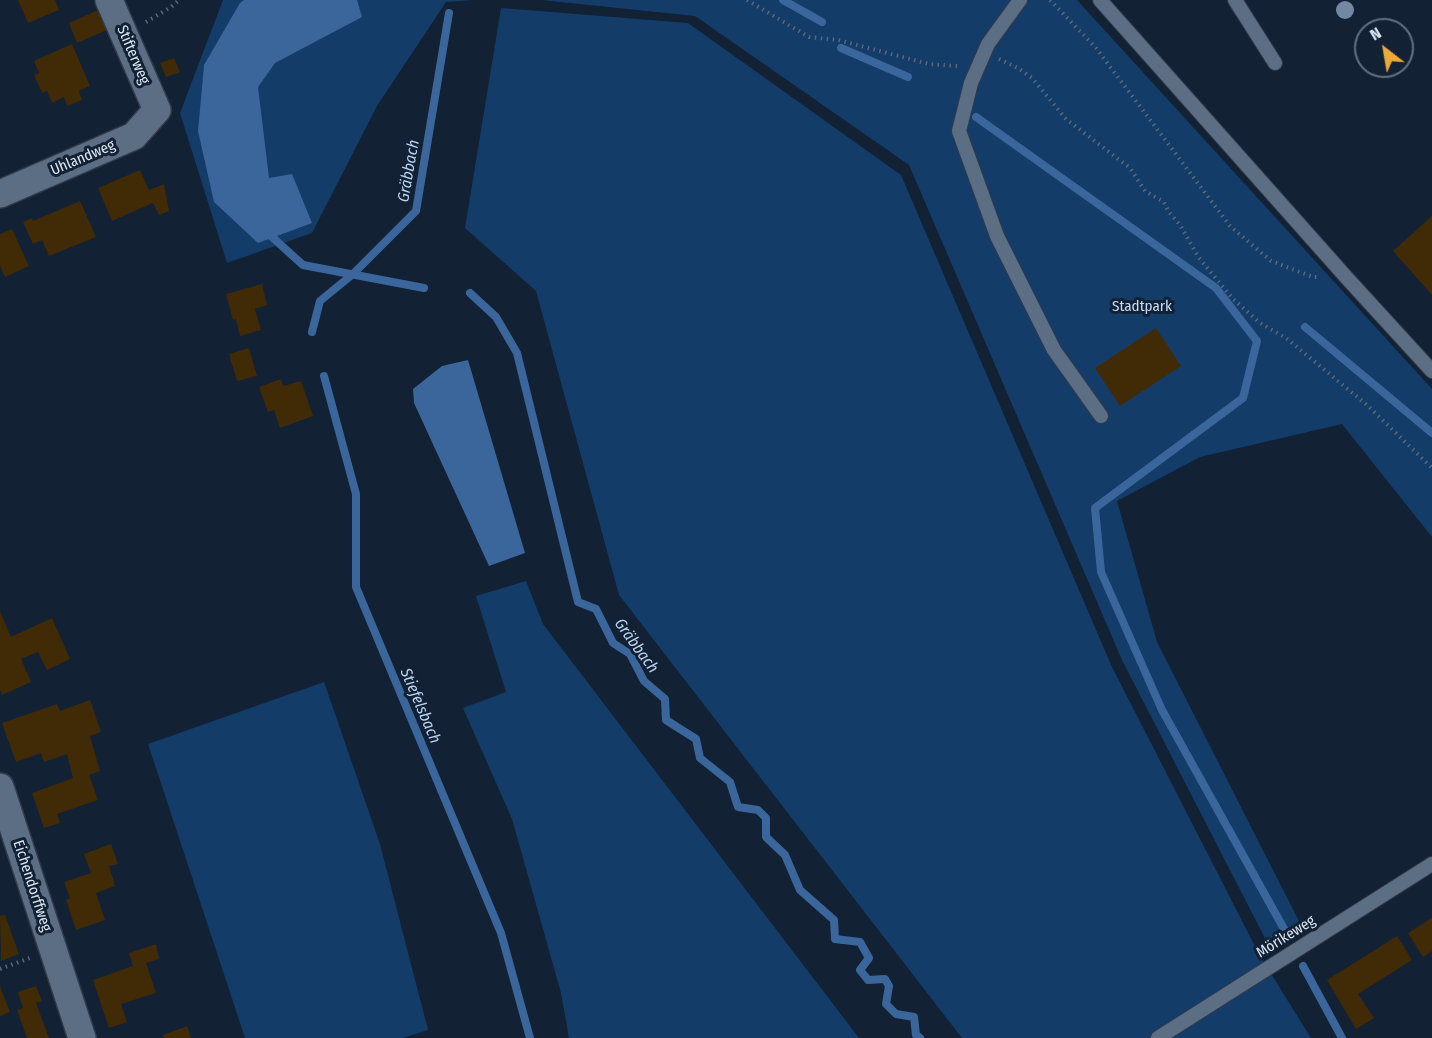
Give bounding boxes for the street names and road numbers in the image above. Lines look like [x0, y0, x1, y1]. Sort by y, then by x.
street label: Stifterweg [113, 23, 153, 87]
street label: Uhlandweg [48, 136, 118, 180]
street label: Eichendorffweg [9, 838, 55, 934]
street label: Mörikeweg [1253, 912, 1319, 962]

